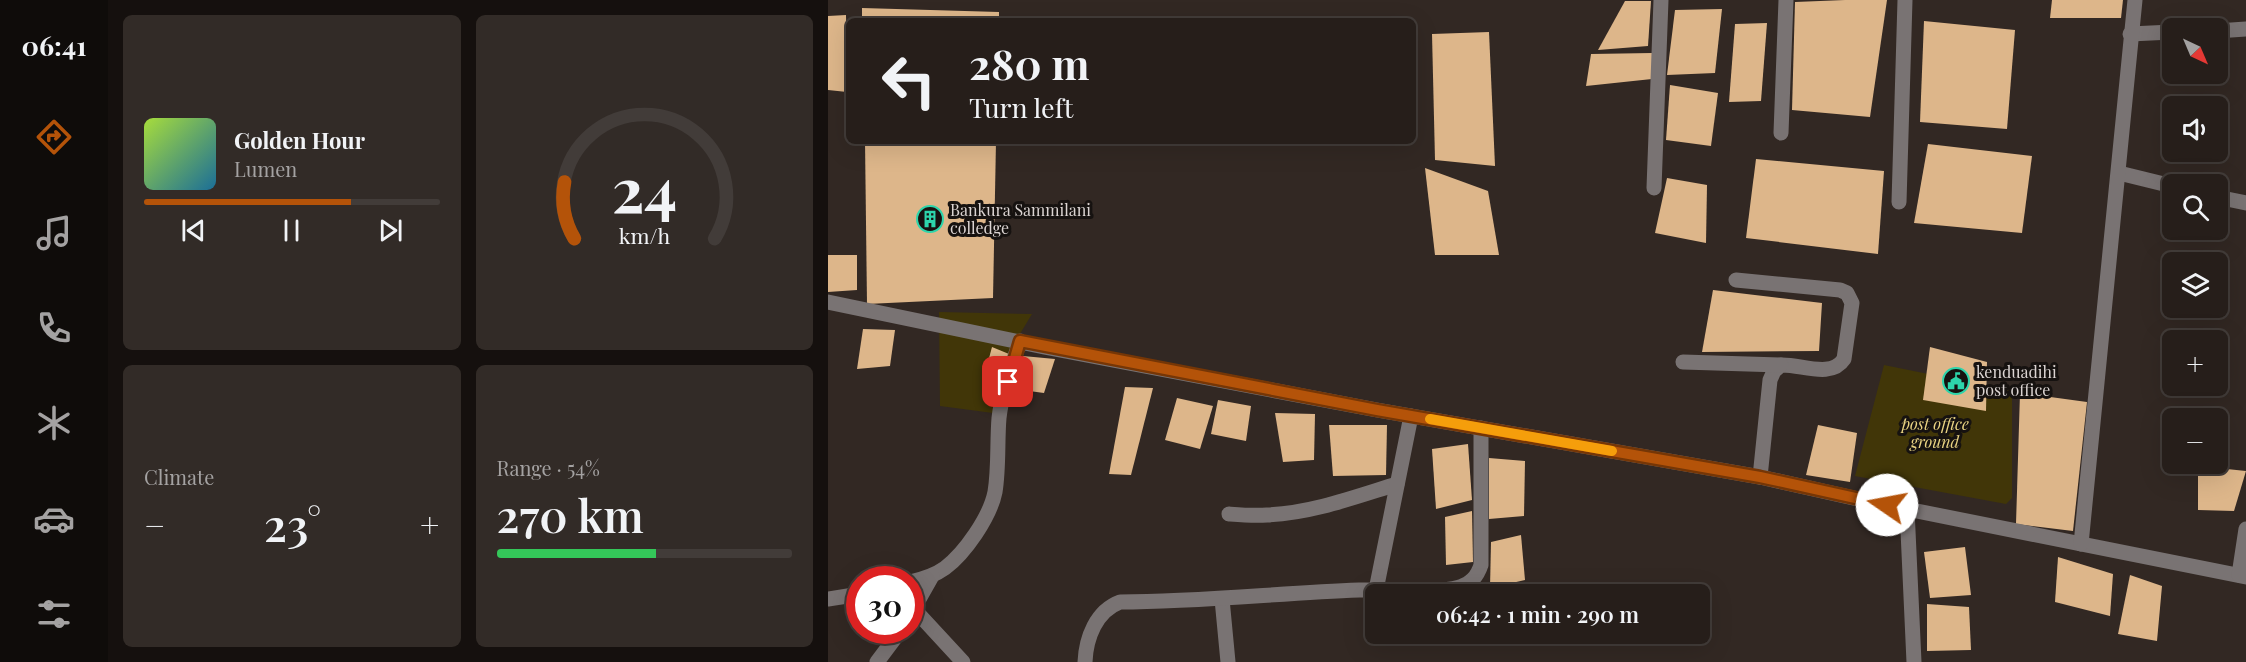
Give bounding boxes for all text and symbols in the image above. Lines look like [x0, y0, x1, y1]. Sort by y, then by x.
north arrow [2162, 18, 2228, 84]
map controls [2162, 18, 2228, 474]
text: 06:41 [22, 27, 87, 63]
text: 280 m [969, 35, 1089, 91]
icon: left [870, 42, 948, 120]
text: Turn left [969, 89, 1073, 125]
button: sound [2162, 96, 2228, 162]
icon: directions [33, 116, 75, 158]
text: Golden Hour [234, 125, 365, 155]
text: 24 [611, 146, 677, 230]
text: Lumen [234, 155, 297, 182]
button: search [2162, 174, 2228, 240]
place label: Bankura Sammilani colledge [950, 199, 1091, 238]
building icon: Bankura Sammilani colledge [915, 204, 945, 234]
icon: music [33, 212, 75, 254]
icon: previous [177, 214, 210, 247]
icon: pause [275, 214, 308, 247]
icon: next [374, 214, 407, 247]
text: km/h [619, 222, 670, 250]
button: layers [2162, 252, 2228, 318]
icon: phone [33, 307, 75, 349]
button: + [2162, 330, 2228, 396]
pin [982, 356, 1033, 407]
place label: kenduadihi post office [1976, 361, 2057, 400]
icon: arrive [991, 365, 1024, 398]
public building icon: kenduadihi post office [1941, 366, 1971, 396]
icon: climate [33, 402, 75, 444]
button: − [2162, 408, 2228, 474]
park label: post office ground [1899, 413, 1969, 452]
text: Range · 54% [497, 454, 600, 481]
text: Climate [144, 463, 214, 490]
position arrow [1855, 473, 1919, 537]
text: 270 km [497, 484, 644, 544]
text: 23° [264, 493, 321, 553]
icon: car [33, 498, 75, 540]
text: − [144, 502, 165, 546]
text: + [420, 502, 439, 546]
speed limit sign: 30 [846, 566, 924, 644]
icon: filters [33, 593, 75, 635]
text: 06:42 · 1 min · 290 m [1436, 599, 1639, 629]

